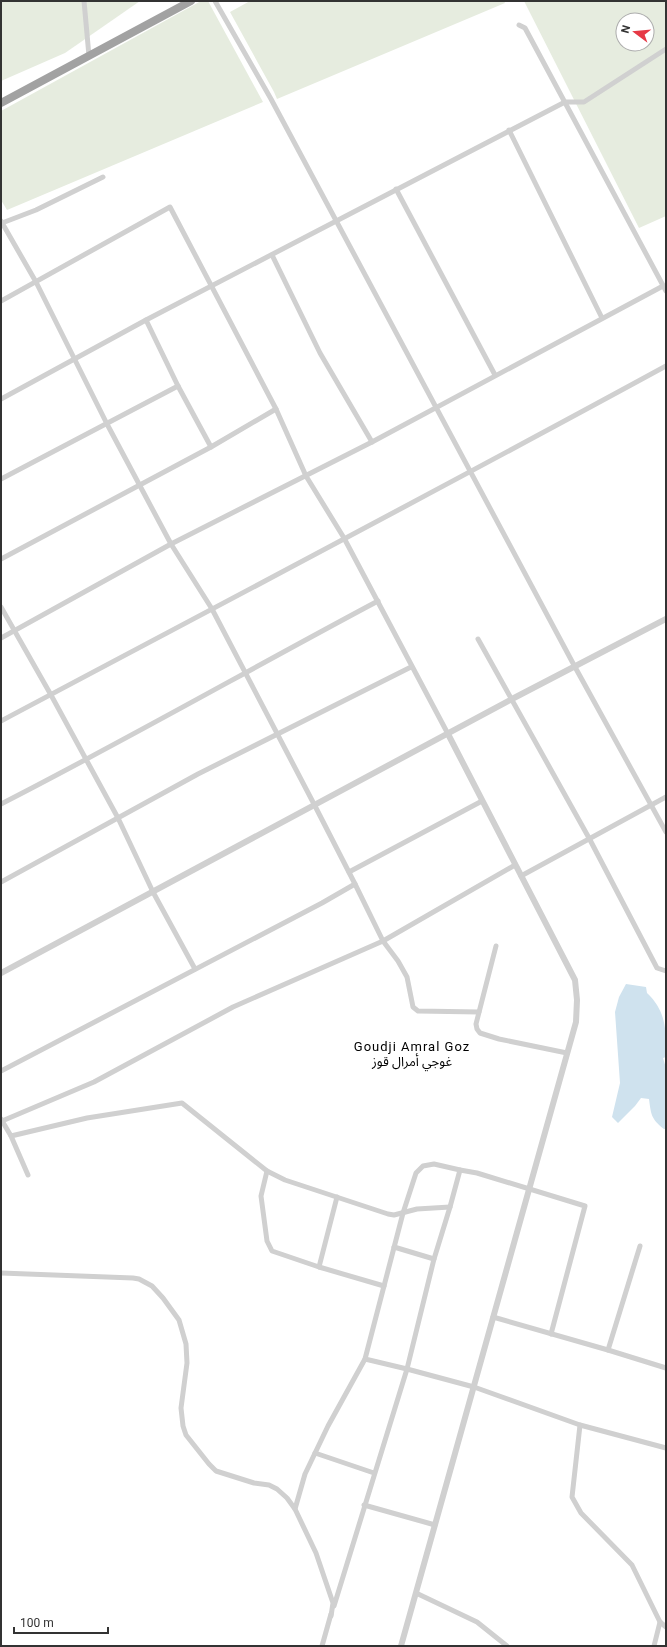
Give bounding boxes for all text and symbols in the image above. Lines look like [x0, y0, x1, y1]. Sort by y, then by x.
north arrow [615, 12, 655, 52]
text: N [619, 24, 633, 35]
district label: Goudji Amral Goz غوجي أمرال قوز [354, 1039, 470, 1072]
scale bar [14, 1609, 108, 1635]
text: 100 m [20, 1616, 54, 1630]

